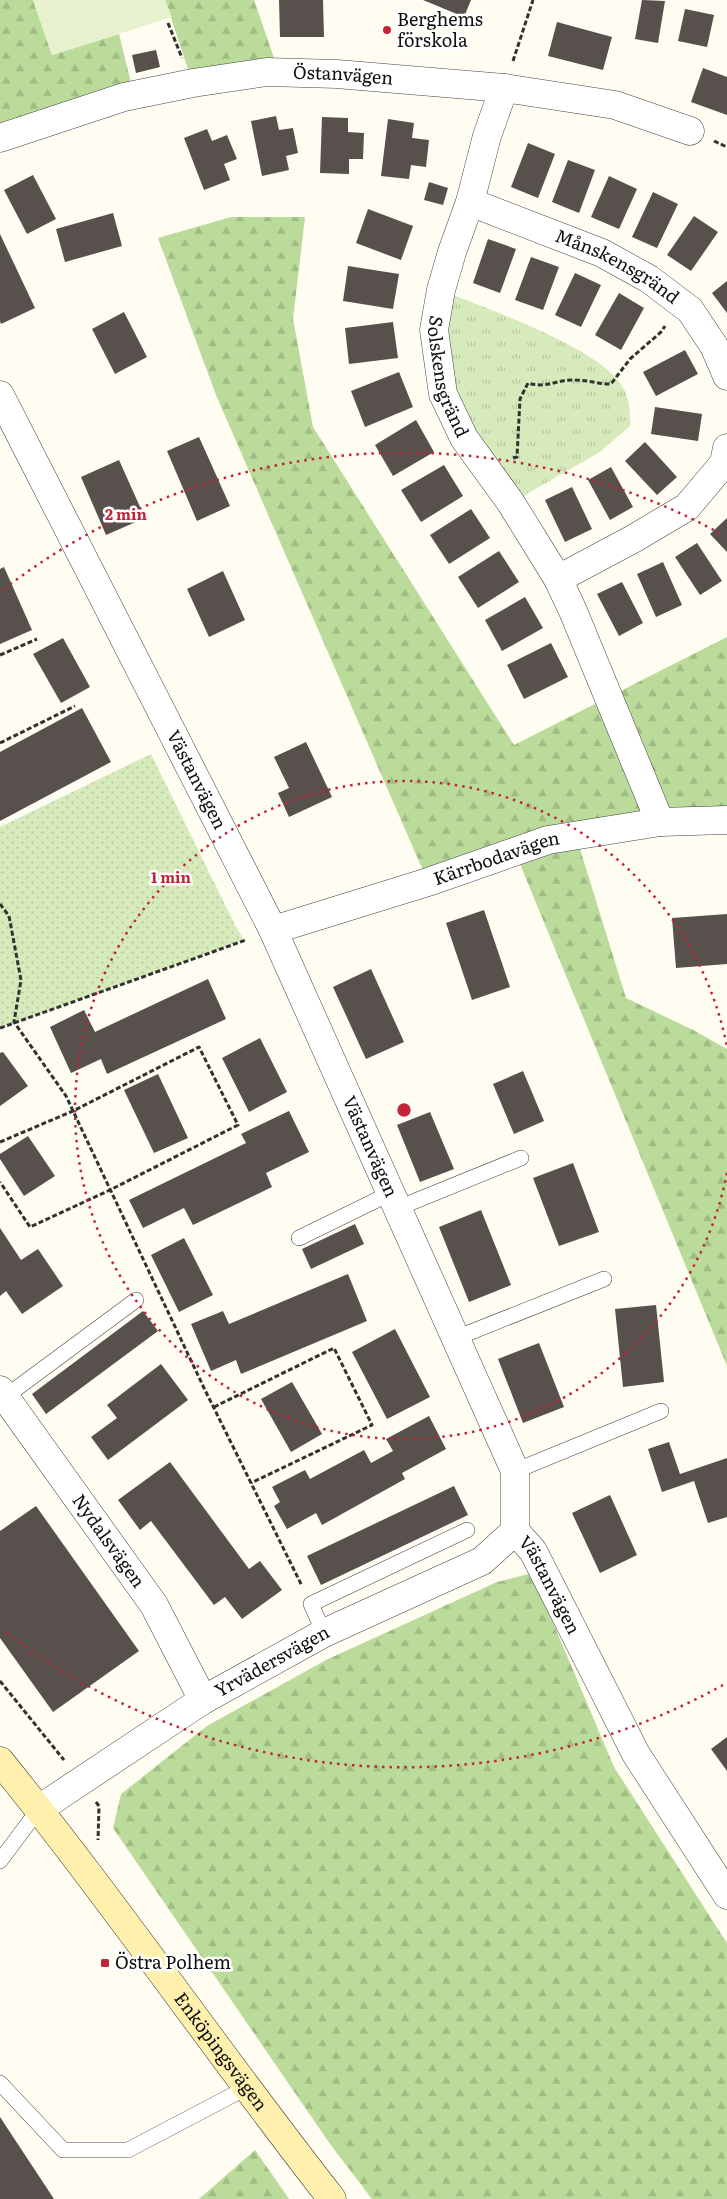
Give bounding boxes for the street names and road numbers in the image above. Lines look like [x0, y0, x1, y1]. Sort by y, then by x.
street label: Östanvägen [293, 58, 394, 91]
street label: Månskensgränd [552, 221, 686, 310]
street label: Solskensgränd [422, 314, 477, 442]
street label: Västanvägen [161, 725, 234, 834]
street label: Kärrbodavägen [429, 823, 561, 891]
street label: Västanvägen [337, 1091, 406, 1201]
street label: Nydalsvägen [67, 1488, 152, 1593]
street label: Västanvägen [513, 1529, 588, 1639]
street label: Yrvädersvägen [209, 1618, 334, 1703]
street label: Enköpingsvägen [169, 1986, 275, 2116]

